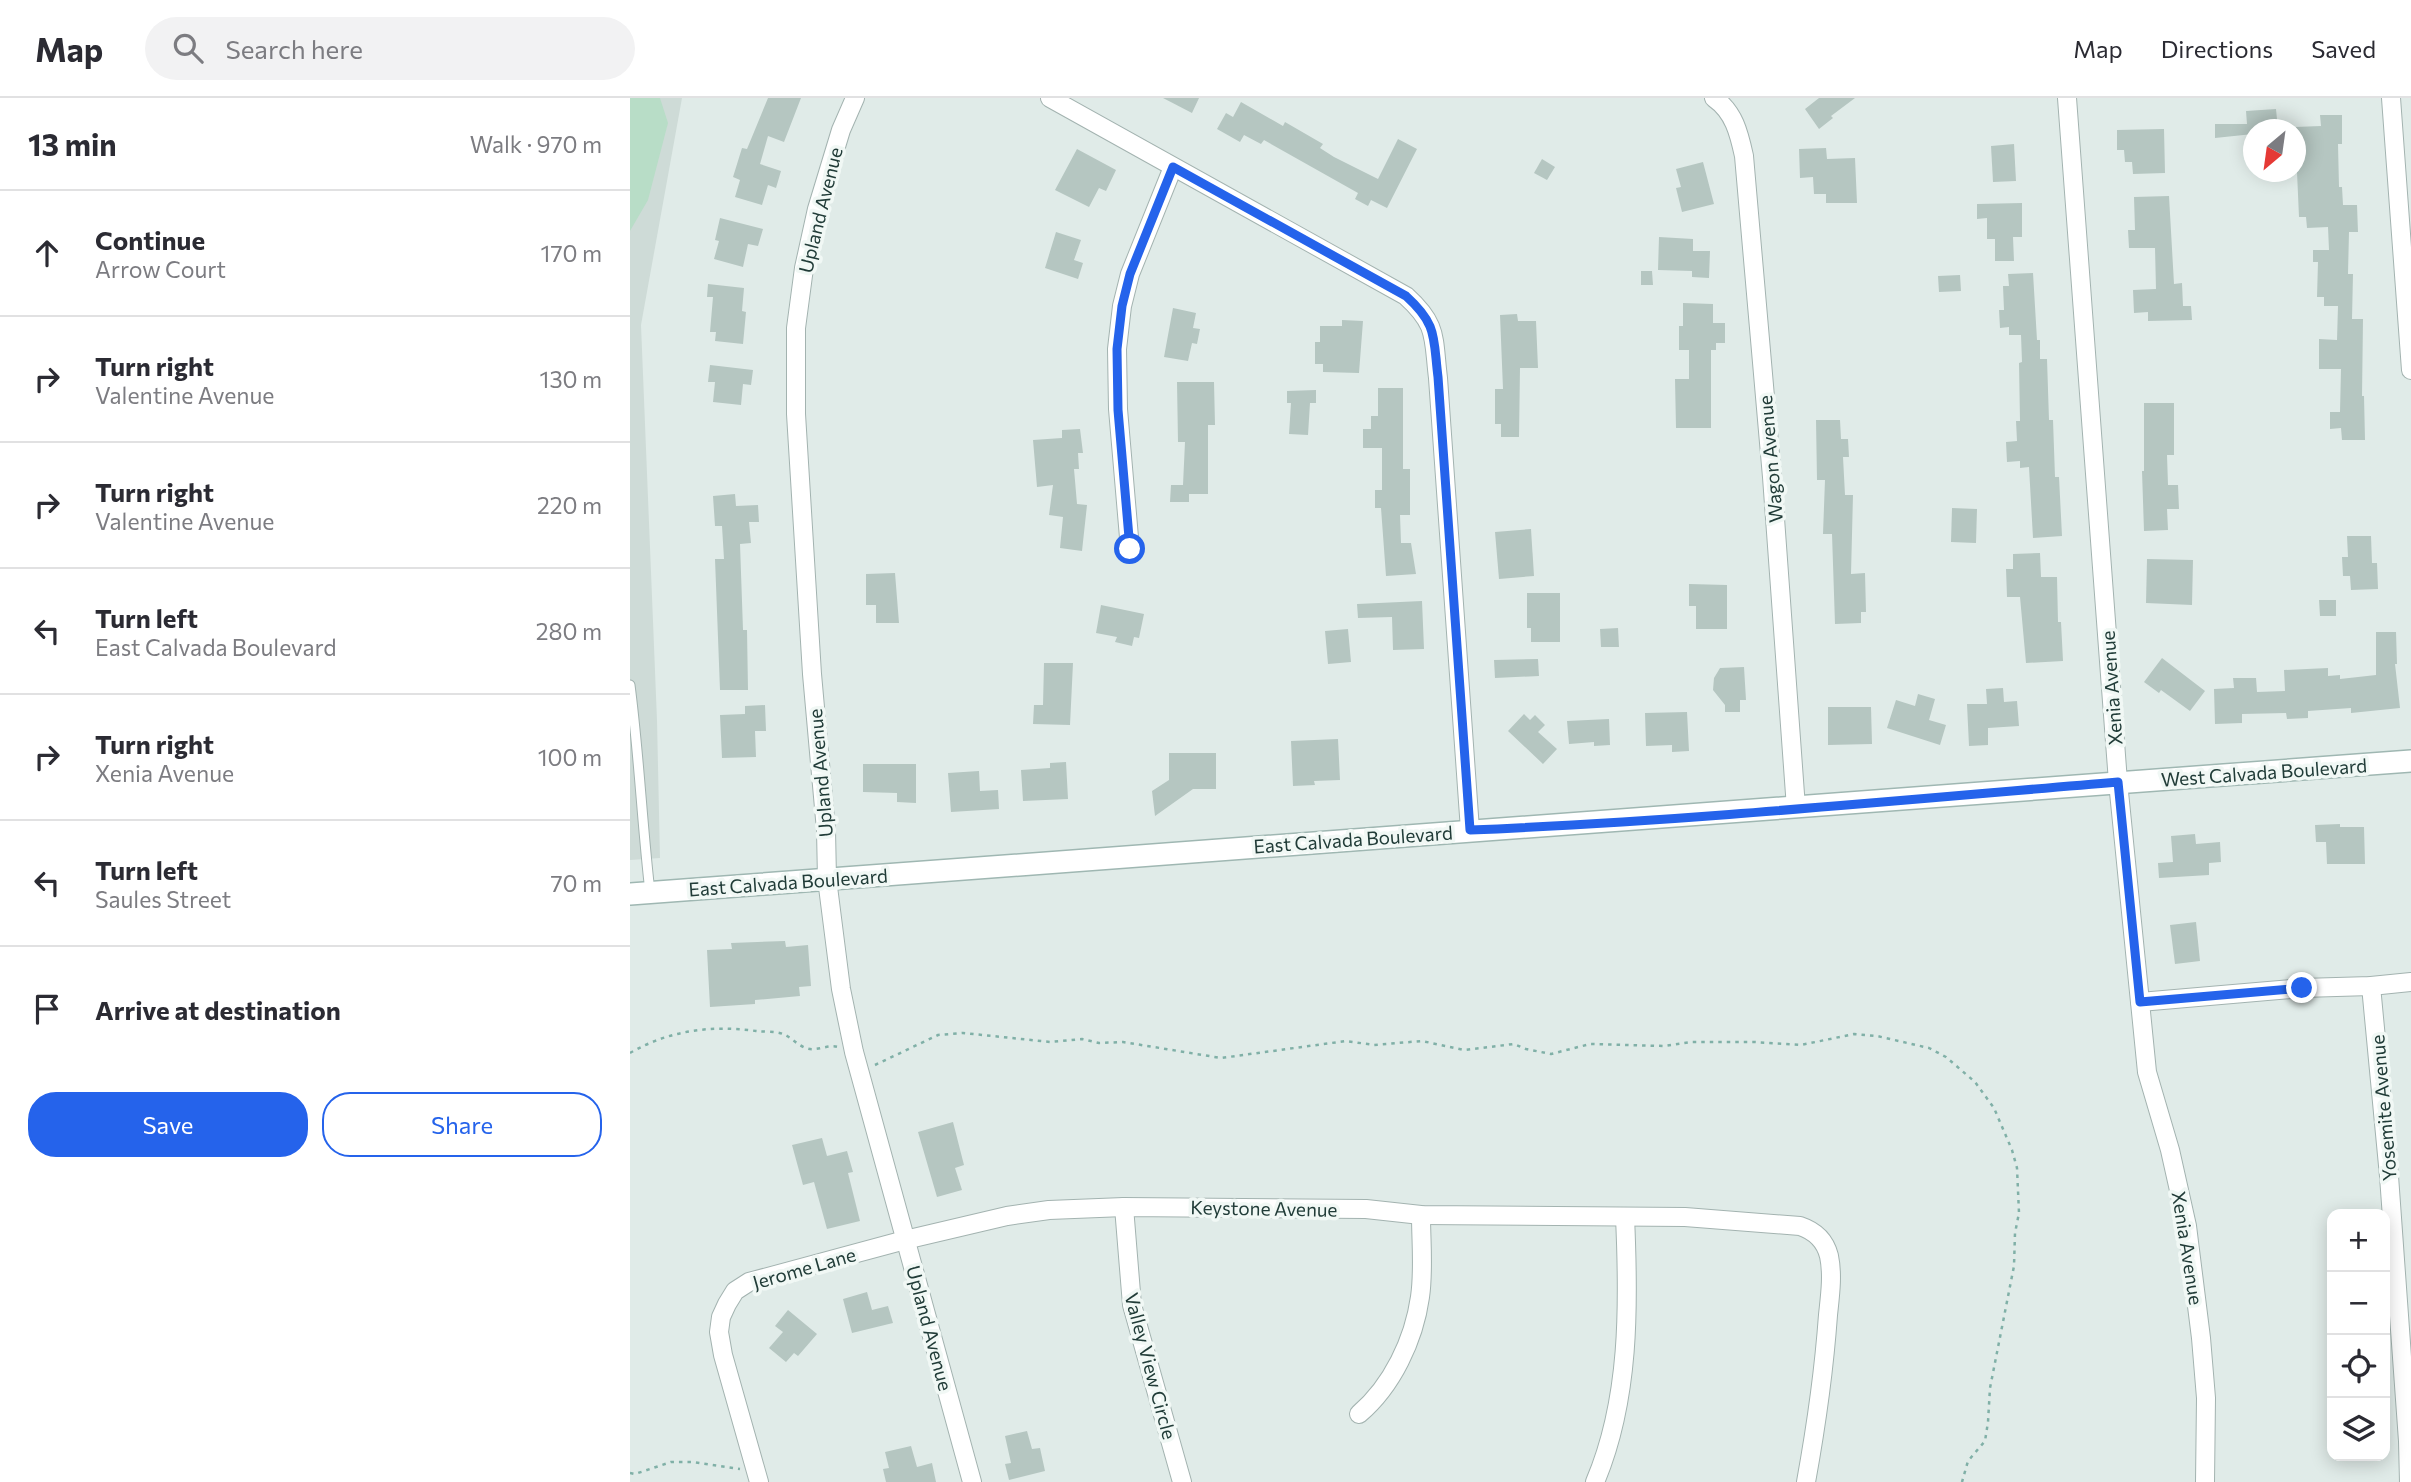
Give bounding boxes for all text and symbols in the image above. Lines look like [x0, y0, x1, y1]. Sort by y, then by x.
search box [145, 17, 635, 80]
text: Map [35, 28, 103, 69]
icon: search [169, 29, 207, 67]
text: Search here [225, 33, 363, 64]
text: Map [2073, 34, 2123, 63]
text: Directions [2161, 34, 2273, 63]
text: Saved [2311, 34, 2376, 63]
north arrow [2243, 119, 2306, 182]
text: 13 min [28, 125, 117, 162]
text: Walk · 970 m [470, 130, 602, 158]
street label: Upland Avenue [793, 145, 847, 275]
text: Continue [95, 224, 205, 255]
icon: ahead [28, 234, 66, 272]
text: 170 m [541, 239, 602, 267]
text: Arrow Court [95, 255, 226, 283]
text: Turn right [95, 350, 214, 381]
icon: right [28, 360, 66, 398]
text: 130 m [540, 365, 602, 393]
text: Valentine Avenue [95, 381, 275, 409]
street label: Wagon Avenue [1753, 394, 1787, 524]
text: Turn right [95, 476, 214, 507]
icon: right [28, 486, 66, 524]
text: 220 m [537, 491, 602, 519]
text: Valentine Avenue [95, 507, 275, 535]
route start [1114, 533, 1145, 564]
text: Turn left [95, 602, 198, 633]
icon: left [28, 612, 66, 650]
text: 280 m [536, 617, 602, 645]
street label: Xenia Avenue [2096, 630, 2126, 746]
text: East Calvada Boulevard [95, 633, 337, 661]
street label: Upland Avenue [803, 708, 837, 838]
text: Turn right [95, 728, 214, 759]
icon: right [28, 738, 66, 776]
text: 100 m [538, 743, 602, 771]
street label: West Calvada Boulevard [2160, 753, 2368, 791]
text: Xenia Avenue [95, 759, 234, 787]
street label: East Calvada Boulevard [1253, 821, 1453, 857]
text: Turn left [95, 854, 198, 885]
icon: left [28, 864, 66, 902]
street label: East Calvada Boulevard [688, 864, 888, 900]
text: 70 m [550, 869, 602, 897]
text: Saules Street [95, 885, 231, 913]
route end [2286, 972, 2317, 1003]
icon: arrive [28, 990, 66, 1028]
text: Arrive at destination [95, 994, 341, 1025]
street label: Yosemite Avenue [2365, 1034, 2401, 1182]
button: Save [28, 1092, 308, 1157]
button: Share [322, 1092, 602, 1157]
street label: Xenia Avenue [2168, 1189, 2208, 1307]
street label: Keystone Avenue [1190, 1195, 1338, 1221]
map controls [2327, 1209, 2390, 1461]
button: + [2327, 1209, 2390, 1272]
street label: Jerome Lane [750, 1242, 858, 1294]
street label: Upland Avenue [902, 1263, 958, 1393]
button: − [2327, 1272, 2390, 1335]
street label: Valley View Circle [1120, 1290, 1182, 1442]
button: locate [2327, 1335, 2390, 1398]
button: layers [2327, 1398, 2390, 1461]

